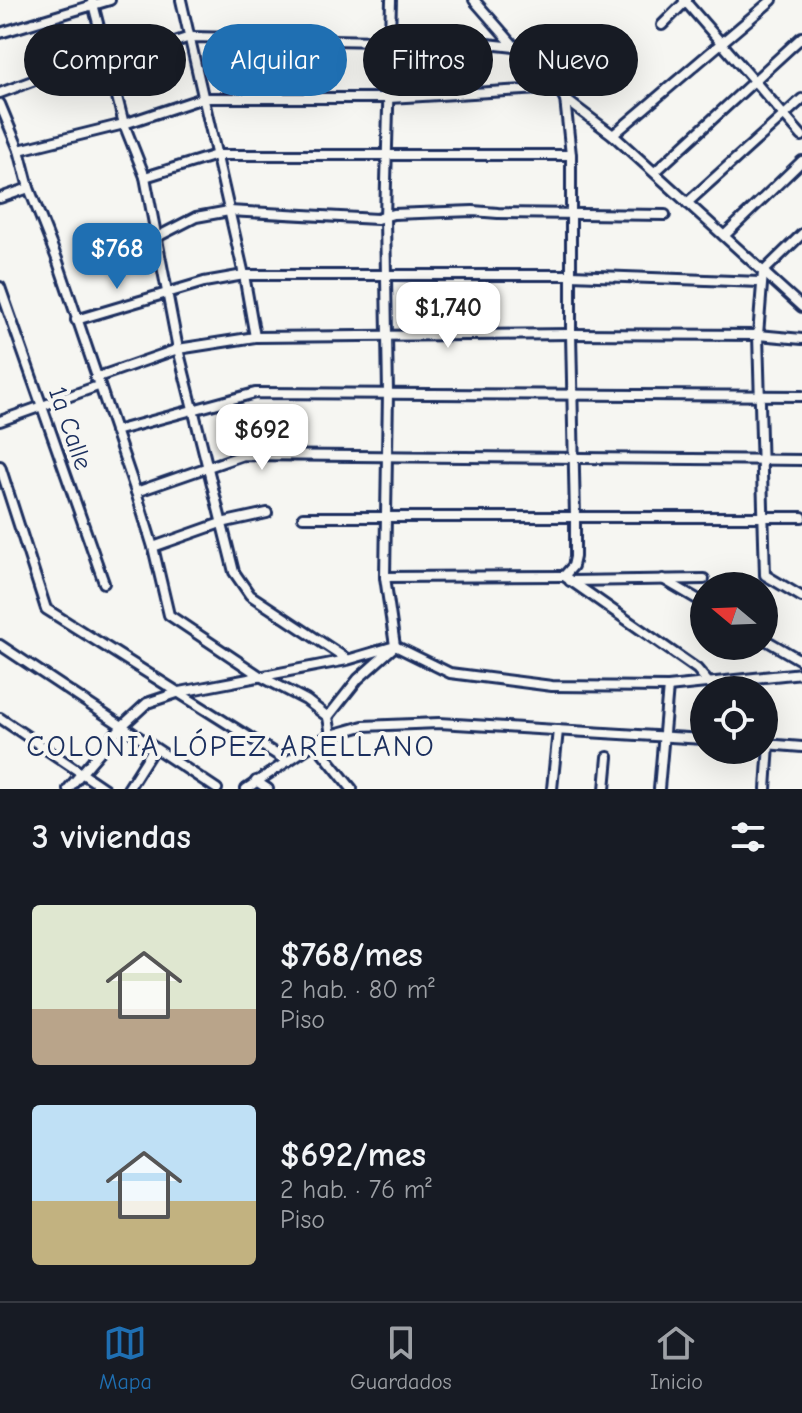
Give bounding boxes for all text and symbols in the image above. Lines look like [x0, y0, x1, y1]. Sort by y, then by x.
chip: Comprar [24, 24, 186, 96]
chip: Alquilar [202, 24, 347, 96]
chip: Filtros [363, 24, 493, 96]
chip: Nuevo [509, 24, 638, 96]
pin: $768 [70, 223, 164, 291]
text: $768 [90, 234, 144, 264]
pin: $1,740 [383, 282, 513, 350]
text: $1,740 [414, 293, 482, 323]
street label: 1a Calle [42, 383, 98, 474]
pin: $692 [215, 404, 309, 472]
text: $692 [234, 415, 290, 445]
north arrow [690, 572, 778, 660]
map controls [690, 572, 778, 764]
button: locate [690, 676, 778, 764]
district label: COLONIA LÓPEZ ARELLANO [26, 728, 436, 764]
icon: filters [726, 815, 770, 859]
text: 3 viviendas [32, 817, 191, 857]
text: $768/mes [280, 935, 423, 975]
icon: home [96, 937, 192, 1033]
text: 2 hab. · 80 m² [280, 975, 435, 1005]
text: Piso [280, 1005, 325, 1035]
text: $692/mes [280, 1135, 426, 1175]
icon: home [96, 1137, 192, 1233]
text: 2 hab. · 76 m² [280, 1175, 432, 1205]
text: Piso [280, 1205, 325, 1235]
tab: Mapa [99, 1321, 152, 1395]
tab: Guardados [350, 1321, 452, 1395]
tab: Inicio [650, 1321, 703, 1395]

